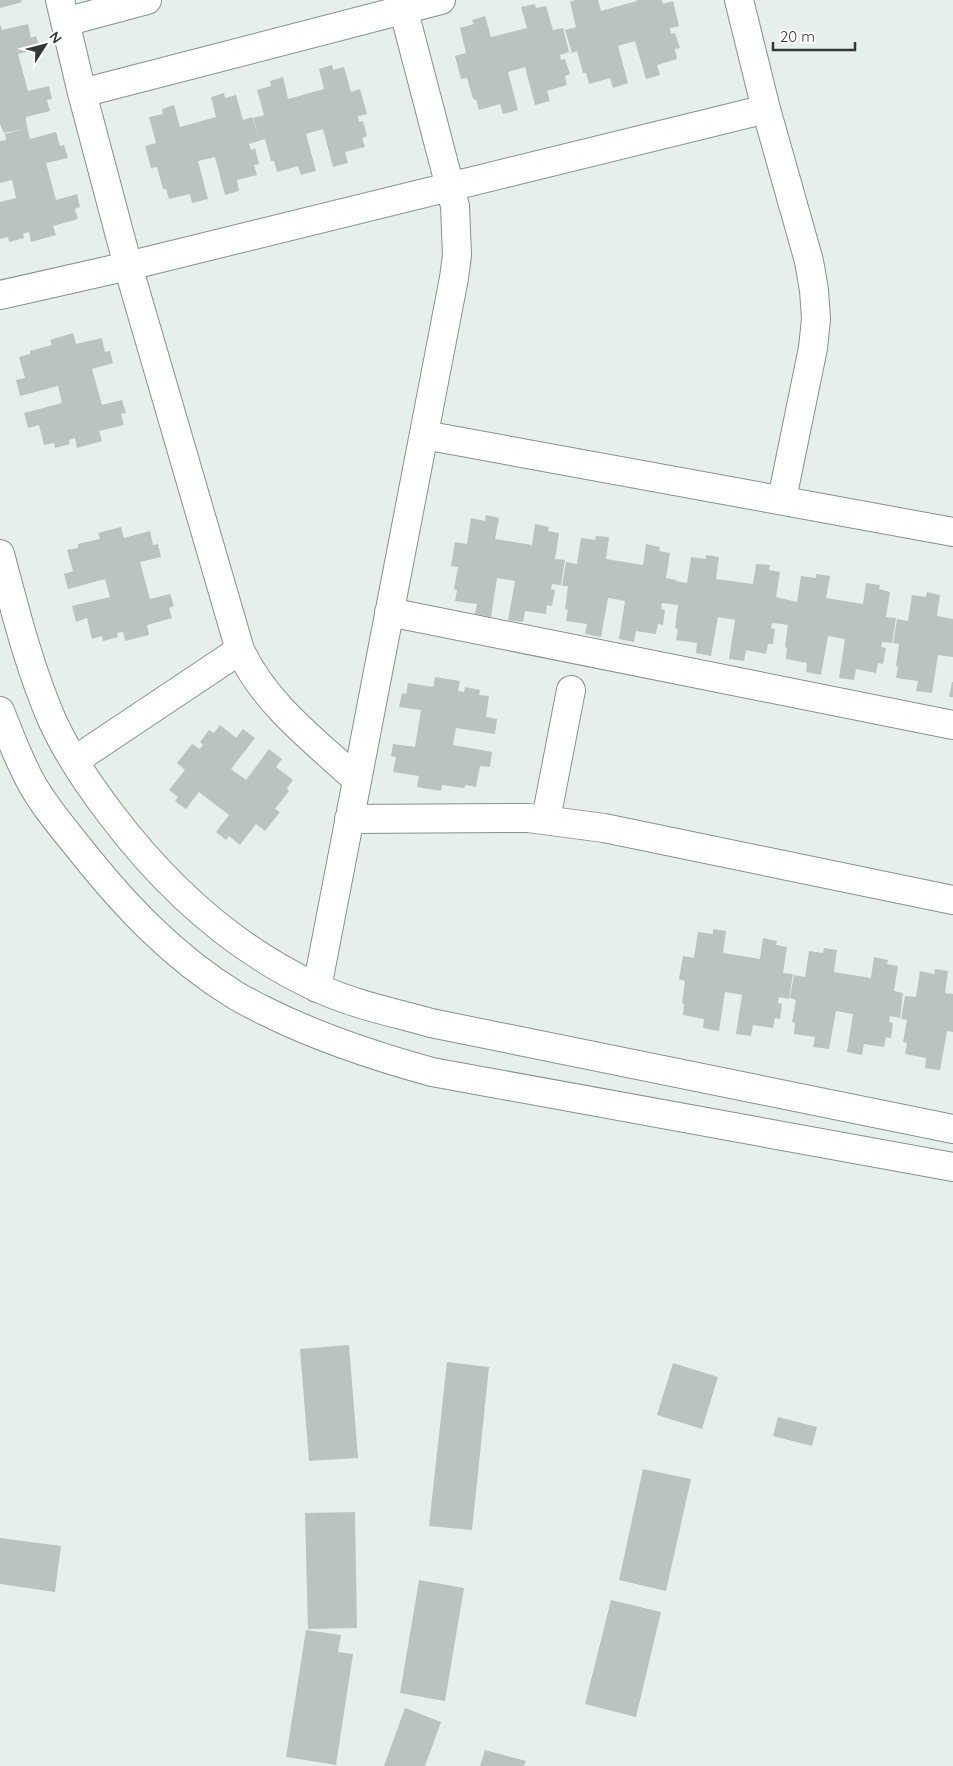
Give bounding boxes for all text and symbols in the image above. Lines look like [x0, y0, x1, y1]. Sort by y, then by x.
north arrow [20, 20, 70, 70]
scale bar [773, 20, 856, 52]
text: 20 m [780, 27, 815, 46]
text: N [45, 28, 66, 47]

